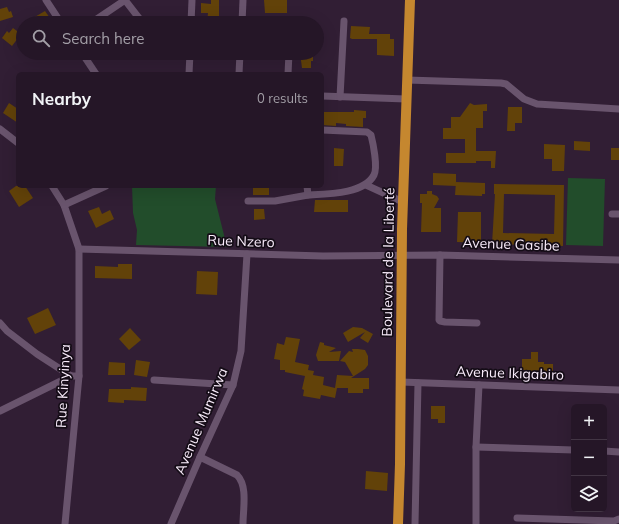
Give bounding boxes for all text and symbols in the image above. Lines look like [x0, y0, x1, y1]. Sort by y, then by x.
search box [16, 16, 324, 60]
icon: search [30, 27, 52, 49]
text: Search here [62, 29, 144, 48]
text: Nearby [32, 88, 91, 109]
text: 0 results [257, 90, 308, 106]
street label: Boulevard de la Liberté [378, 187, 398, 337]
street label: Rue Nzero [207, 231, 275, 251]
street label: Avenue Gasibe [462, 233, 560, 255]
street label: Rue Kinyinya [52, 344, 74, 428]
street label: Avenue Ikigabiro [456, 362, 564, 384]
street label: Avenue Mumirwa [170, 365, 232, 477]
map controls [571, 404, 607, 512]
button: + [571, 404, 607, 440]
button: − [571, 440, 607, 476]
button: layers [571, 476, 607, 512]

